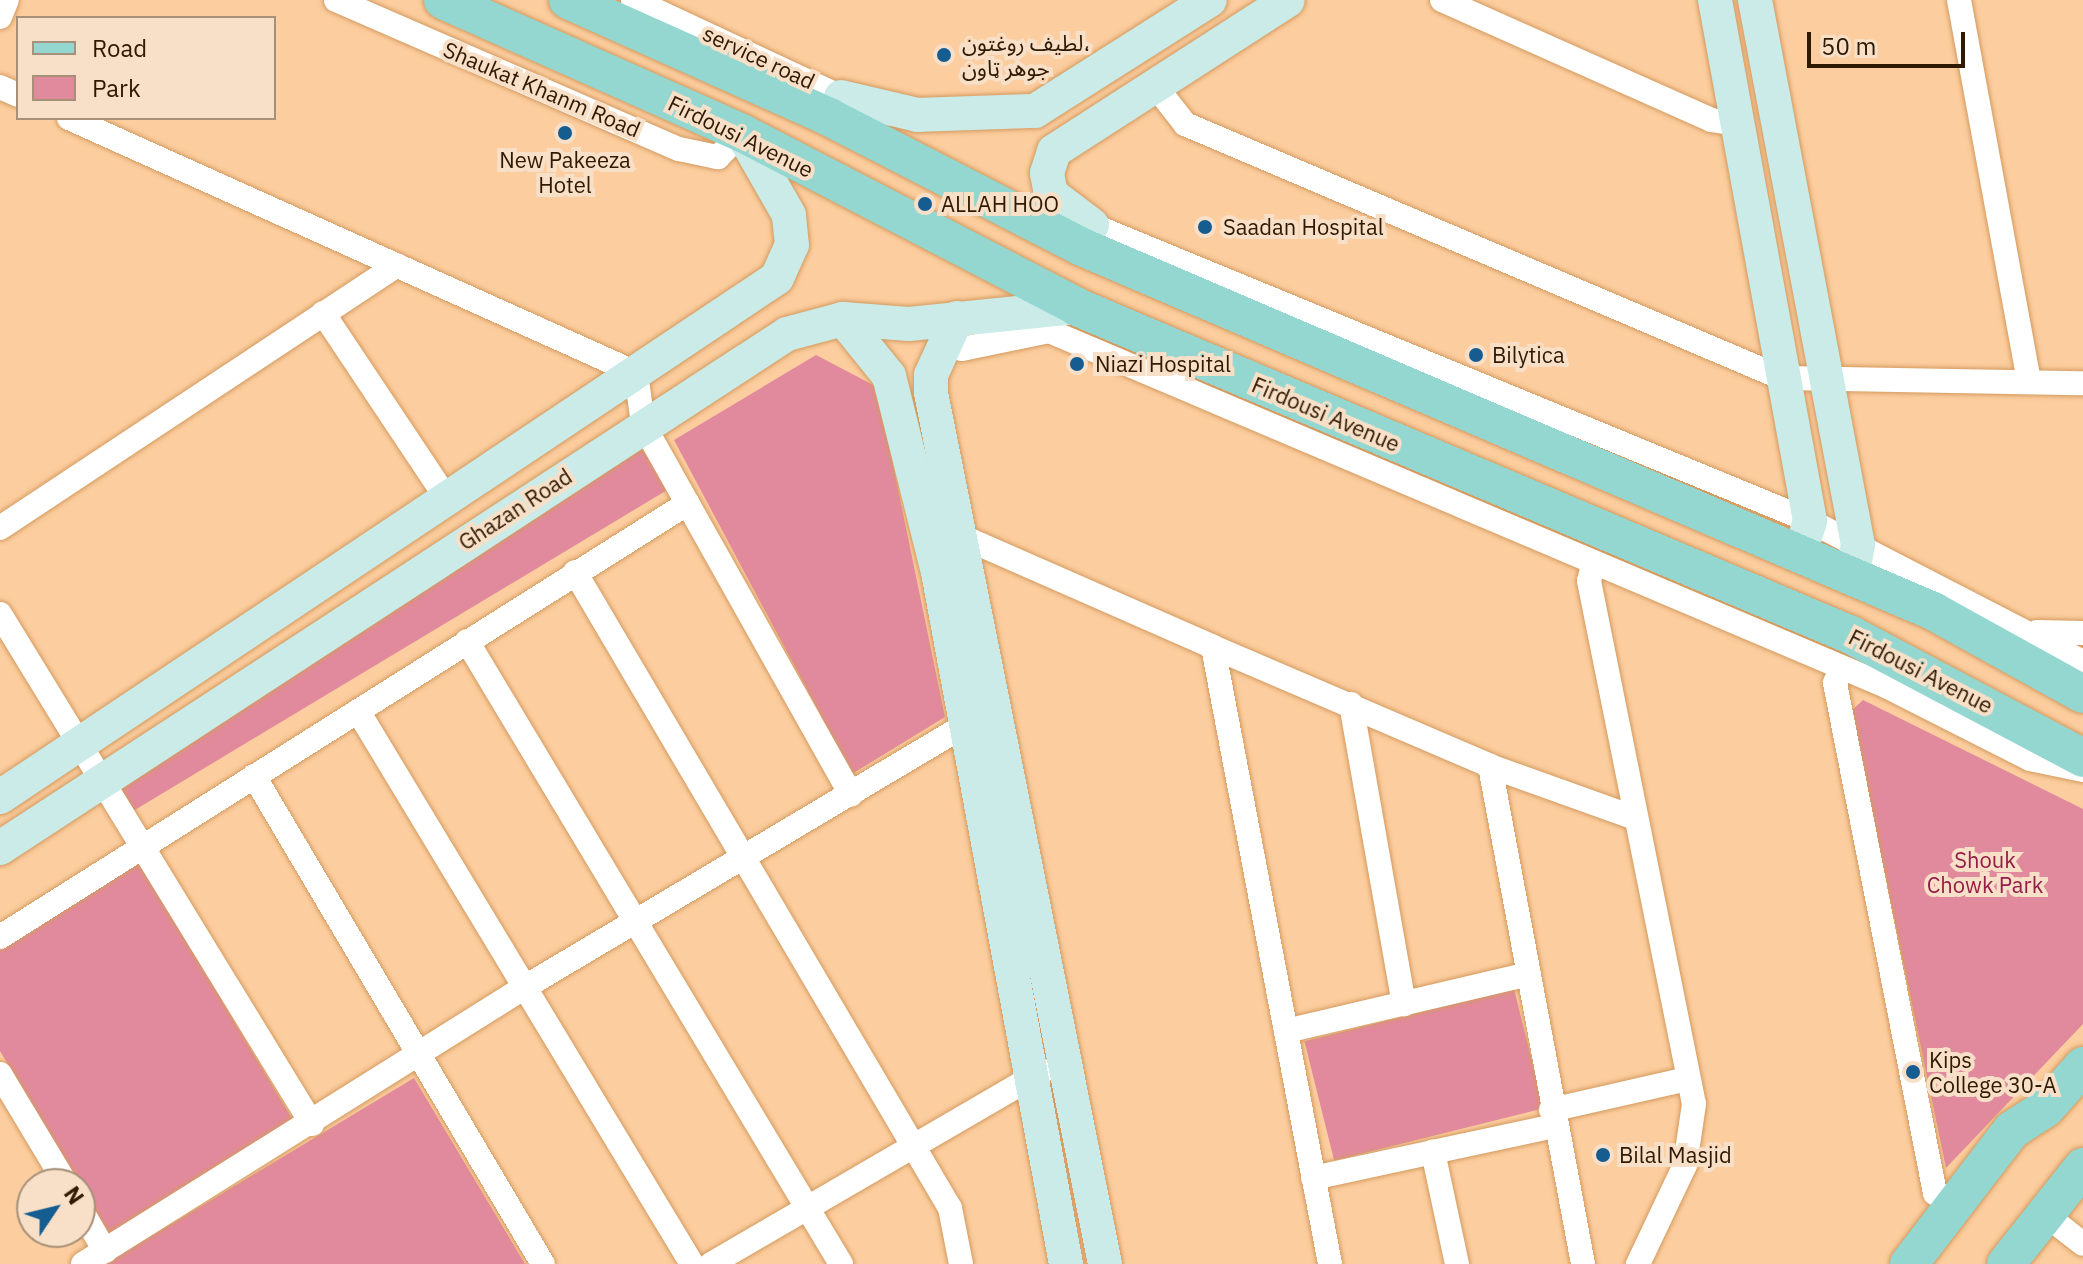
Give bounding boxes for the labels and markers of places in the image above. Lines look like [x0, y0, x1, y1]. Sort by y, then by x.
place label: لطیف روغتون، جوهر ټاون [962, 29, 1091, 80]
marker: لطیف روغتون، جوهر ټاون [933, 44, 955, 66]
marker: New Pakeeza Hotel [556, 124, 574, 142]
place label: New Pakeeza Hotel [499, 146, 631, 198]
place label: ALLAH HOO [941, 191, 1059, 217]
marker: ALLAH HOO [916, 195, 934, 213]
place label: Saadan Hospital [1223, 214, 1384, 240]
marker: Saadan Hospital [1194, 216, 1216, 238]
place label: Bilytica [1492, 342, 1565, 368]
marker: Bilytica [1467, 346, 1485, 364]
place label: Niazi Hospital [1095, 351, 1231, 377]
marker: Niazi Hospital [1066, 353, 1088, 375]
place label: Kips College 30-A [1929, 1046, 2057, 1098]
marker: Kips College 30-A [1904, 1063, 1922, 1081]
place label: Bilal Masjid [1619, 1142, 1732, 1168]
marker: Bilal Masjid [1594, 1146, 1612, 1164]

